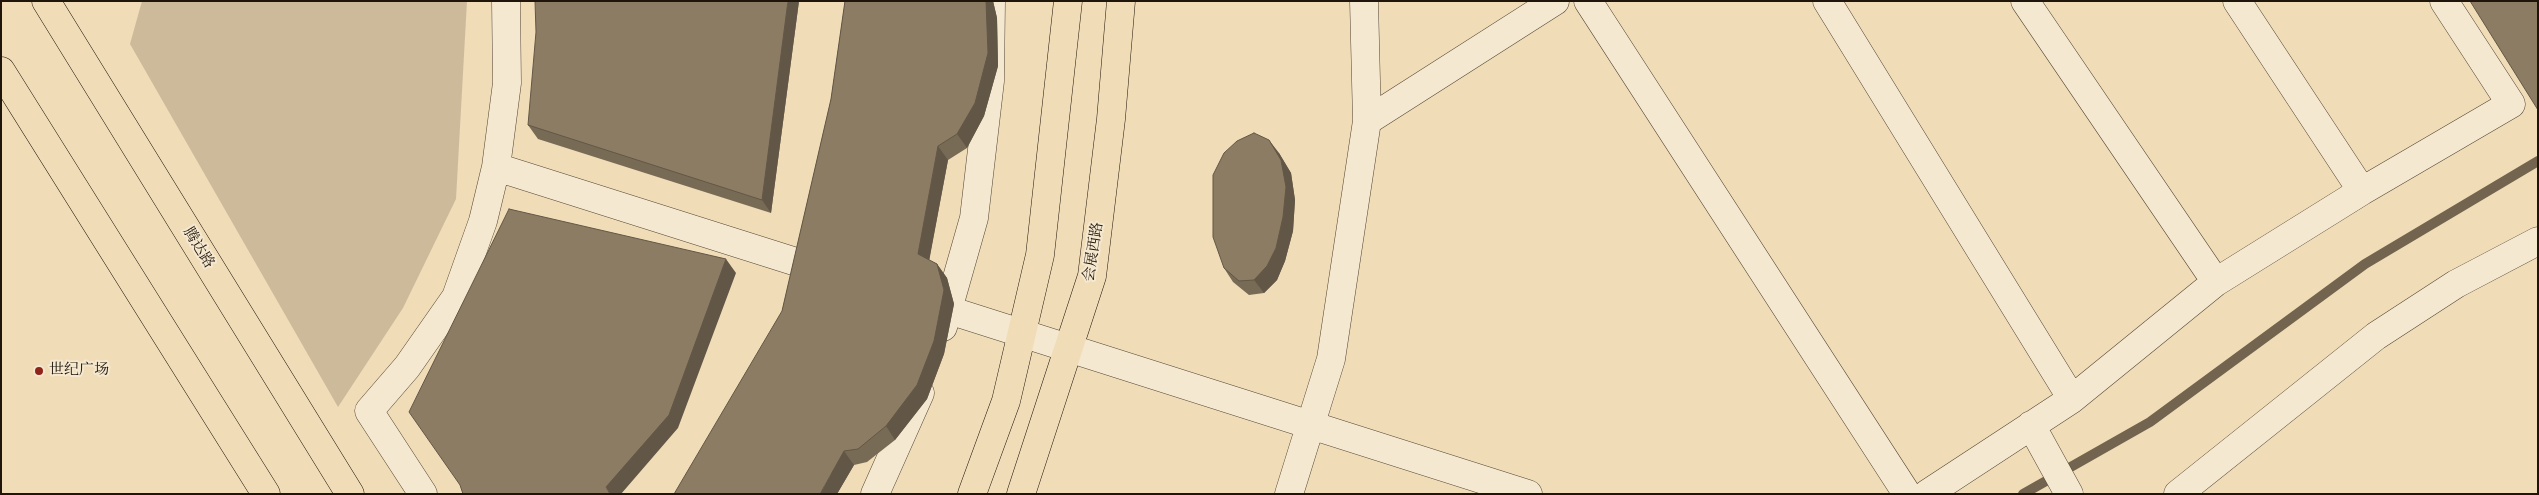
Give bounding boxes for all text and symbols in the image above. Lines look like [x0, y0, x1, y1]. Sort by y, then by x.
street label: 会展西路 [1080, 221, 1108, 283]
street label: 腾达路 [178, 224, 218, 272]
place label: 世纪广场 [49, 362, 109, 380]
marker: 世纪广场 [33, 365, 45, 377]

